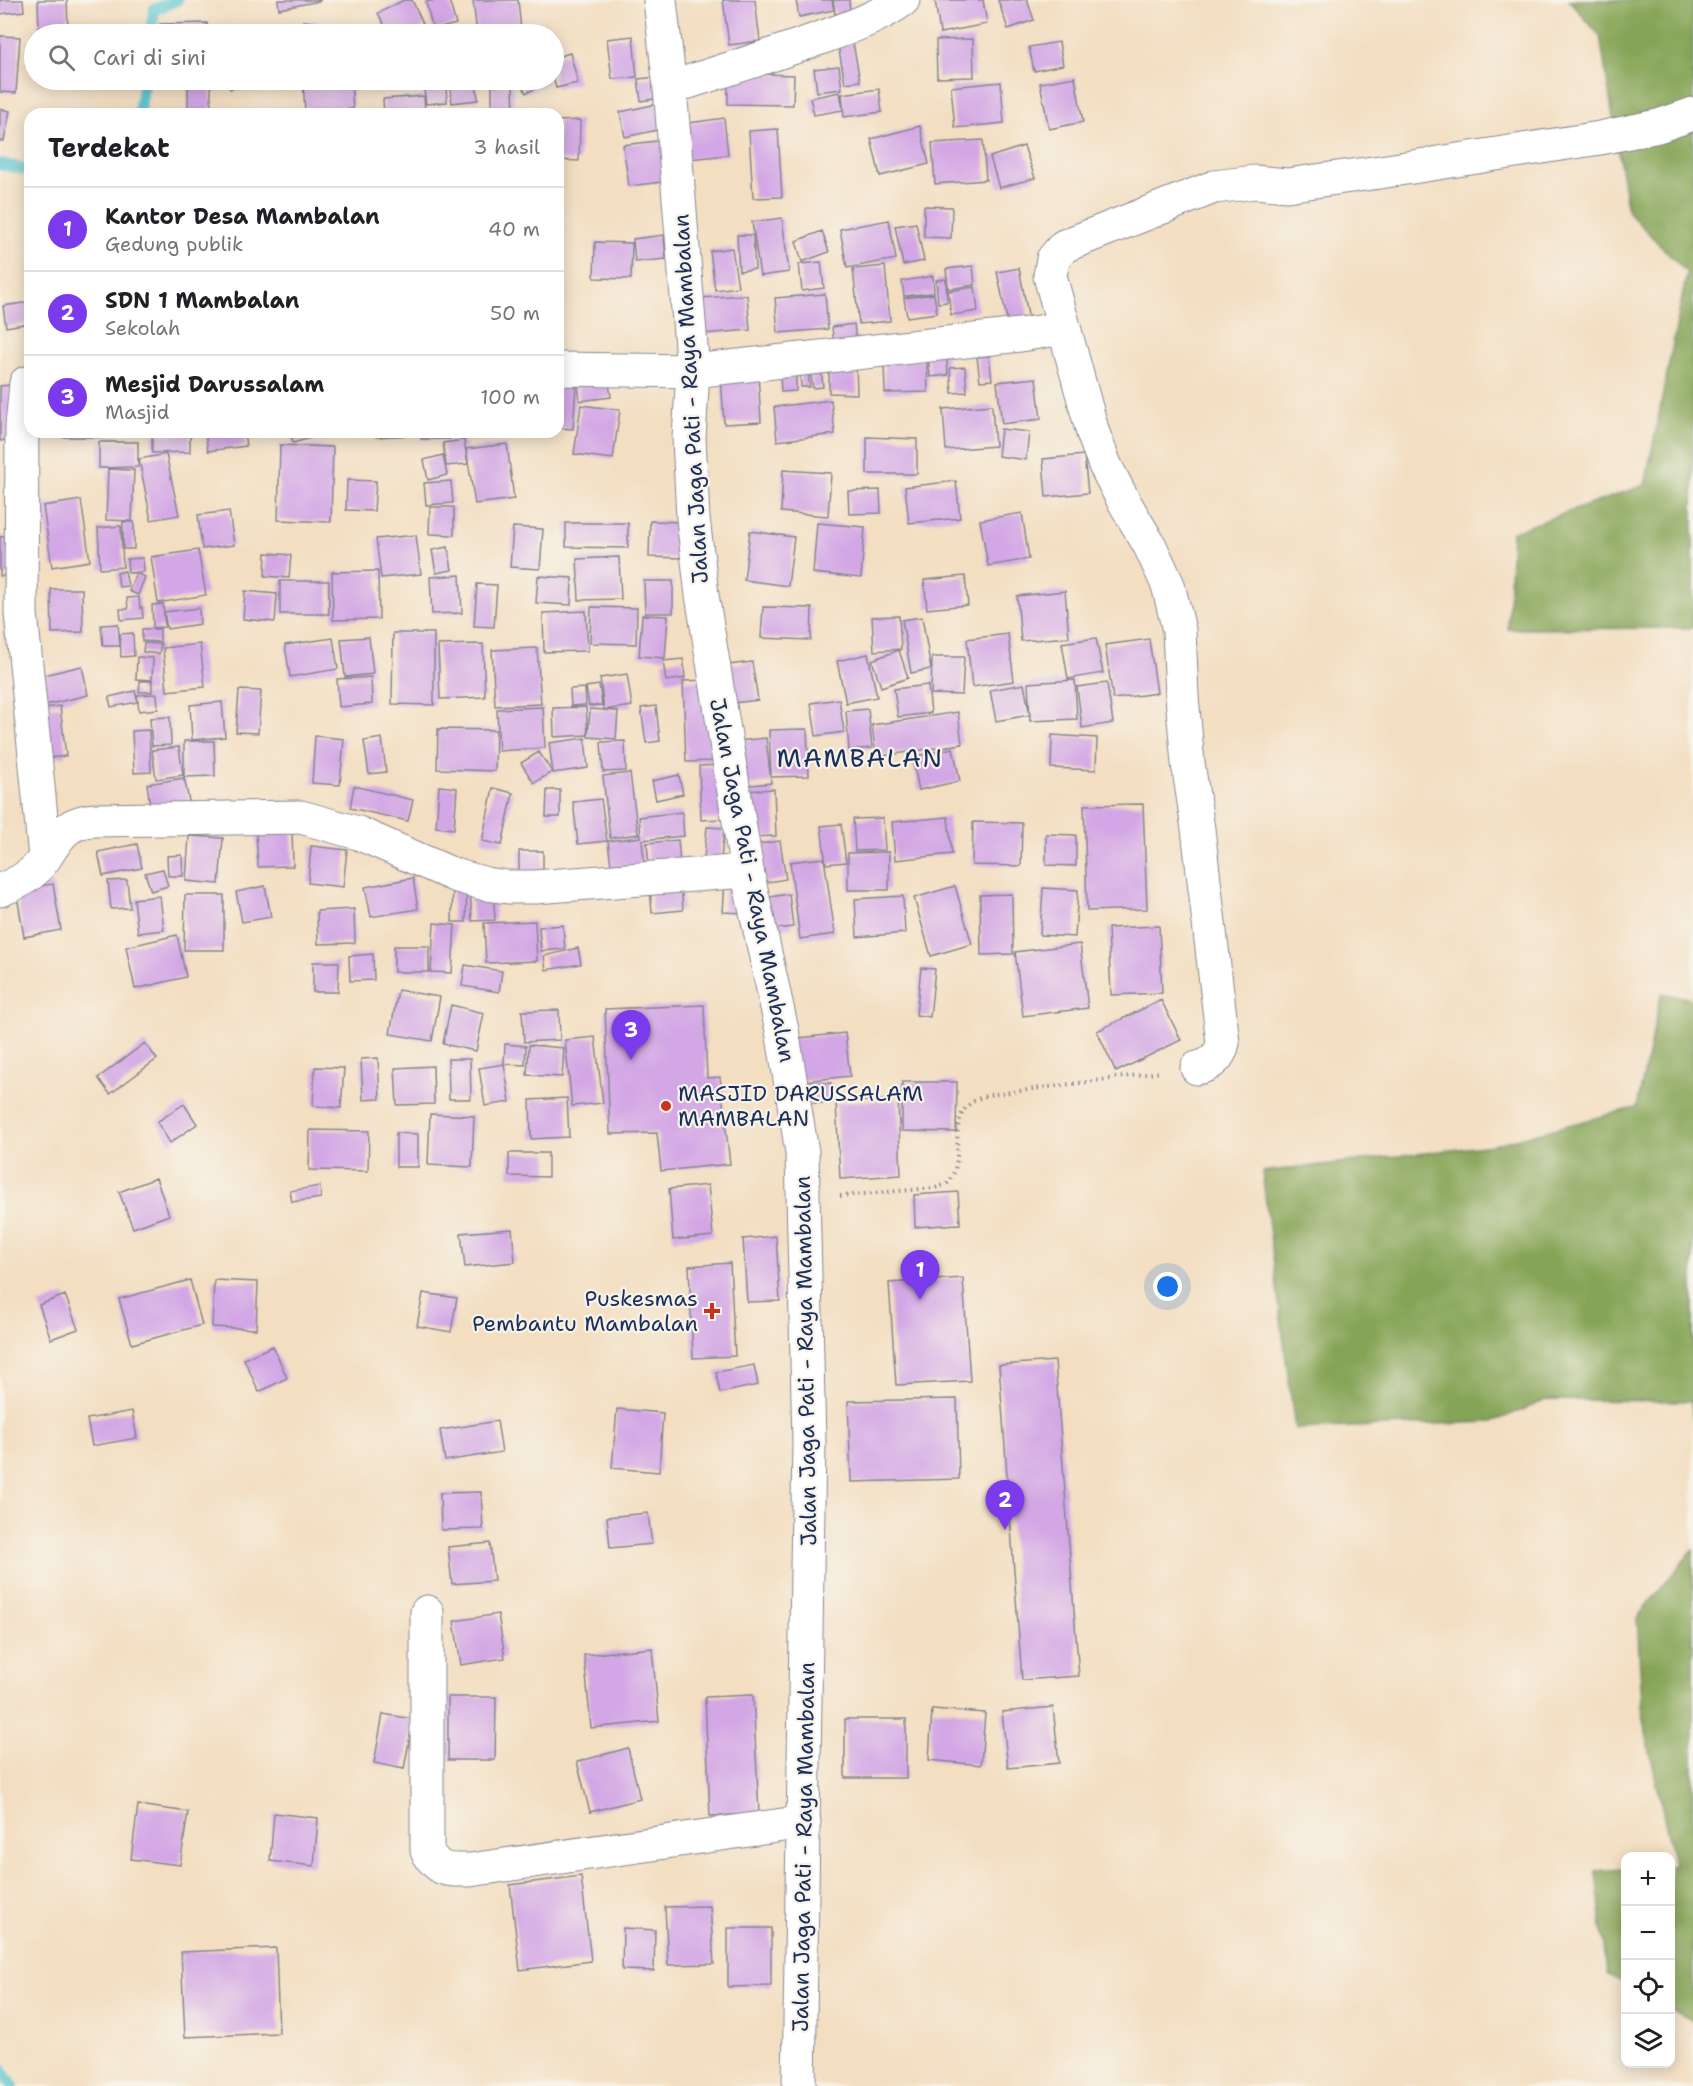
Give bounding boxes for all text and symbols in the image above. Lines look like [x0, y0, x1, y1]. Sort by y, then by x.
search box [24, 24, 564, 90]
icon: search [45, 41, 78, 74]
text: Cari di sini [93, 43, 206, 72]
text: Terdekat [48, 130, 170, 165]
text: 3 hasil [474, 134, 540, 160]
text: Kantor Desa Mambalan [105, 202, 380, 231]
street label: Jalan Jaga Pati - Raya Mambalan [666, 213, 715, 585]
text: 1 [63, 216, 72, 242]
text: 40 m [488, 216, 540, 242]
text: Gedung publik [105, 231, 243, 257]
text: SDN 1 Mambalan [105, 286, 299, 315]
text: 2 [61, 300, 75, 326]
text: 50 m [490, 300, 540, 326]
text: Sekolah [105, 315, 180, 341]
text: Mesjid Darussalam [105, 370, 324, 399]
text: 3 [61, 384, 75, 410]
text: 100 m [480, 384, 540, 410]
text: Masjid [105, 399, 169, 425]
street label: Jalan Jaga Pati - Raya Mambalan [703, 695, 802, 1065]
district label: MAMBALAN [776, 740, 944, 775]
pin: 3 [612, 1010, 650, 1060]
place label: MASJID DARUSSALAM MAMBALAN [678, 1079, 923, 1133]
marker: MASJID DARUSSALAM MAMBALAN [659, 1099, 673, 1113]
street label: Jalan Jaga Pati - Raya Mambalan [788, 1176, 823, 1546]
pin: 1 [900, 1250, 940, 1300]
your location [1153, 1272, 1182, 1301]
place label: Puskesmas Pembantu Mambalan [472, 1284, 698, 1338]
marker: Puskesmas Pembantu Mambalan [703, 1302, 721, 1320]
pin: 2 [986, 1480, 1024, 1530]
street label: Jalan Jaga Pati - Raya Mambalan [786, 1662, 821, 2032]
map controls [1621, 1852, 1675, 2068]
button: + [1621, 1852, 1675, 1906]
button: − [1621, 1906, 1675, 1960]
button: locate [1621, 1960, 1675, 2014]
button: layers [1621, 2014, 1675, 2068]

